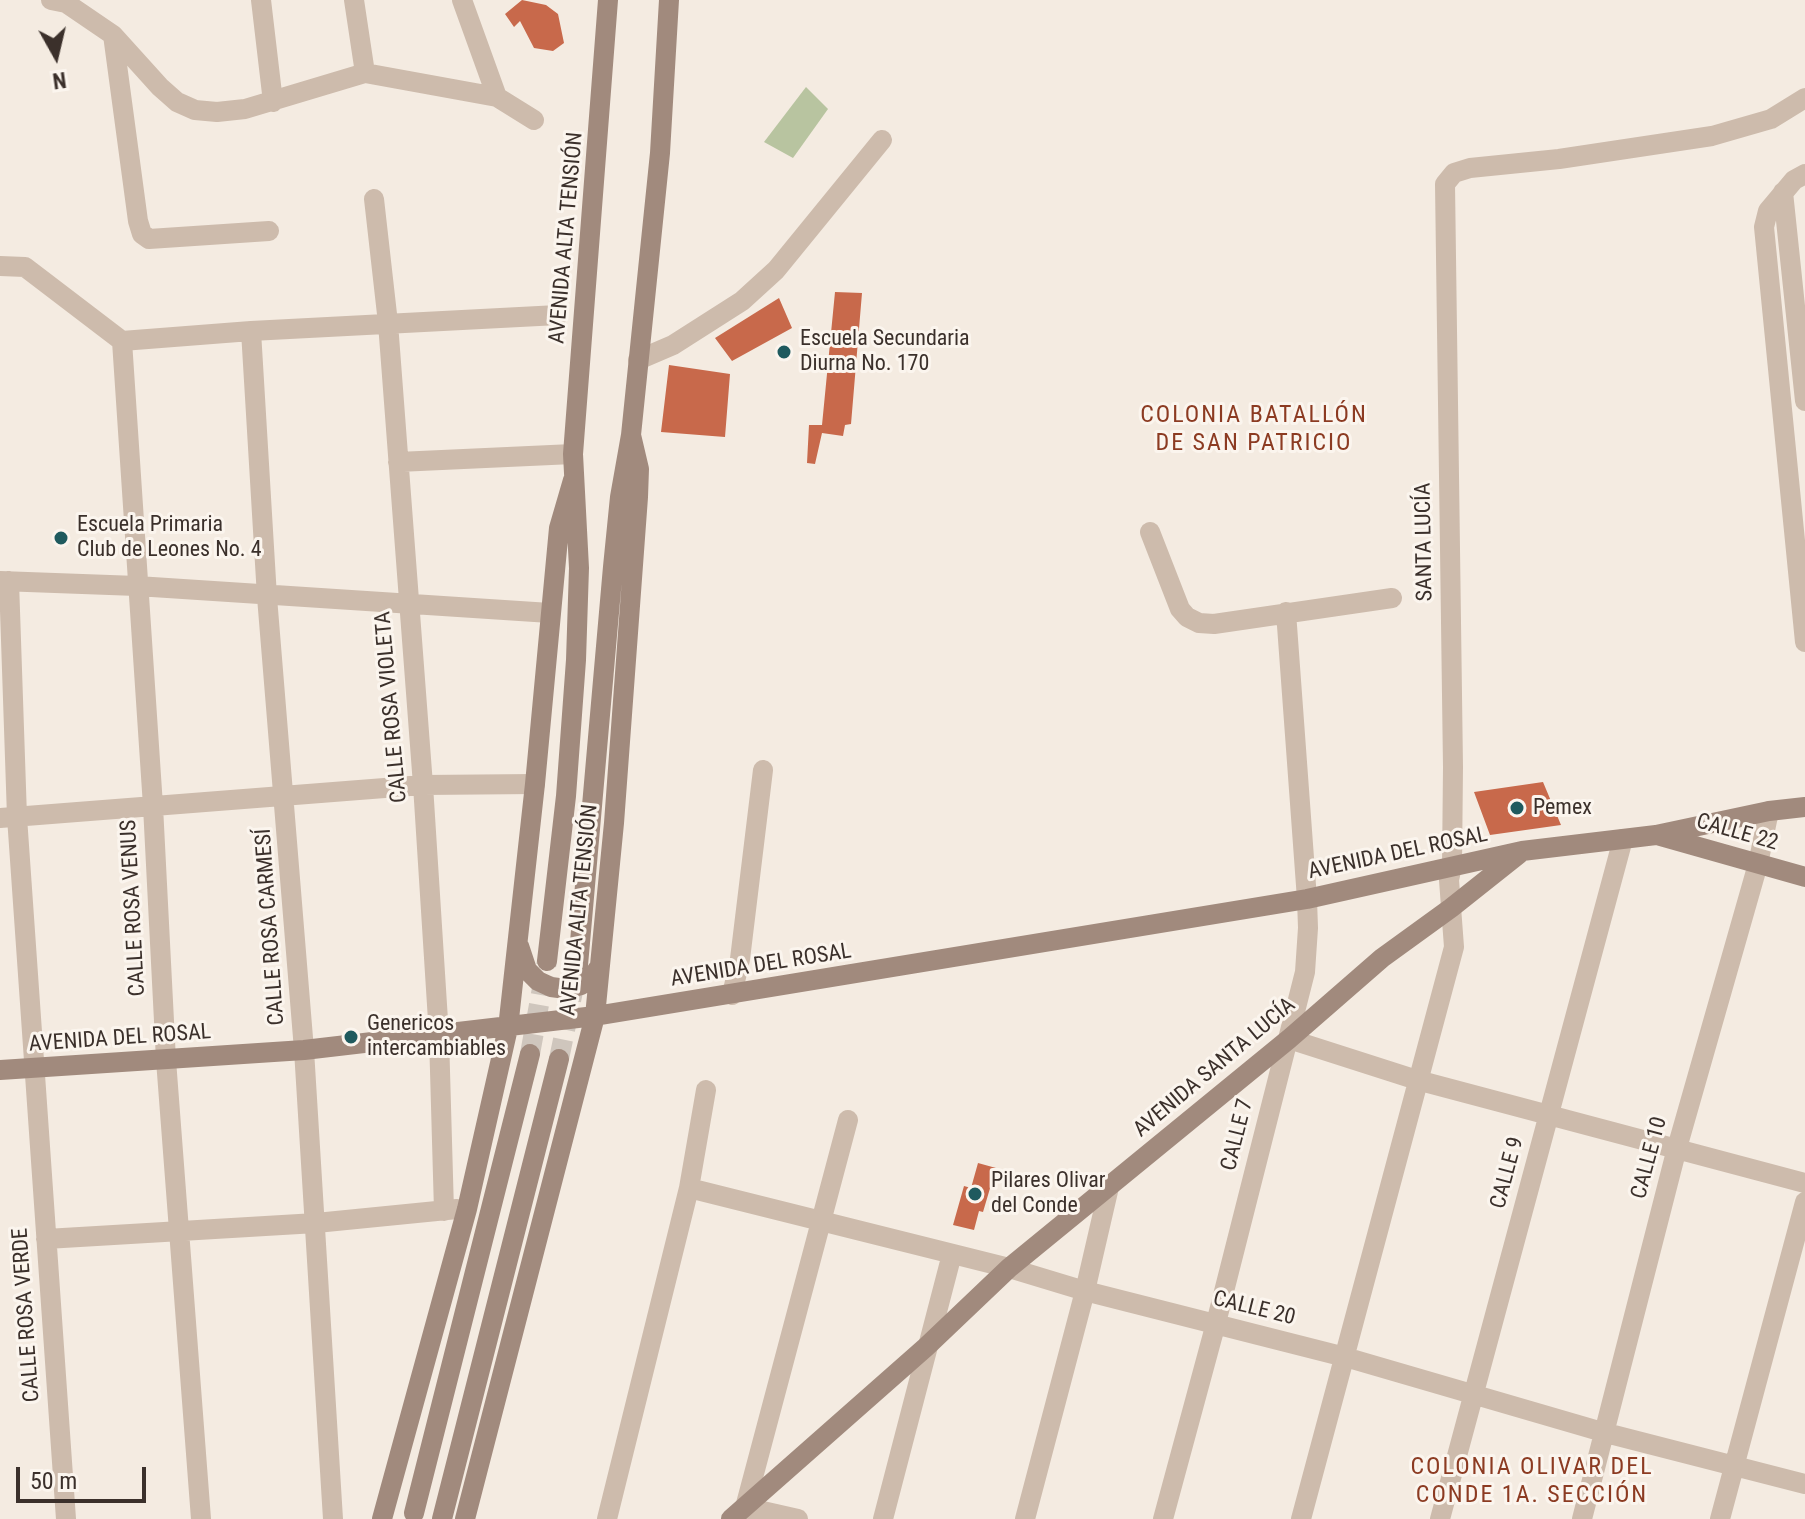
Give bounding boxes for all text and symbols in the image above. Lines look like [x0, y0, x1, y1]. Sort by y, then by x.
north arrow [16, 16, 96, 96]
text: N [51, 67, 68, 94]
street label: AVENIDA ALTA TENSIÓN [545, 131, 589, 345]
place label: Escuela Secundaria Diurna No. 170 [800, 326, 970, 378]
marker: Escuela Secundaria Diurna No. 170 [775, 343, 793, 361]
district label: COLONIA BATALLÓN DE SAN PATRICIO [1140, 402, 1368, 458]
street label: SANTA LUCÍA [1411, 482, 1439, 602]
place label: Escuela Primaria Club de Leones No. 4 [77, 512, 262, 564]
marker: Escuela Primaria Club de Leones No. 4 [52, 529, 70, 547]
street label: CALLE ROSA VIOLETA [370, 610, 414, 804]
place label: Pemex [1533, 795, 1592, 821]
marker: Pemex [1508, 799, 1526, 817]
street label: AVENIDA ALTA TENSIÓN [556, 803, 604, 1017]
street label: CALLE 22 [1693, 809, 1781, 857]
street label: CALLE ROSA VENUS [116, 819, 152, 997]
street label: AVENIDA DEL ROSAL [1306, 822, 1490, 886]
street label: CALLE ROSA CARMESÍ [251, 828, 291, 1026]
street label: AVENIDA DEL ROSAL [669, 939, 853, 993]
street label: AVENIDA SANTA LUCÍA [1129, 993, 1301, 1143]
place label: Genericos intercambiables [367, 1011, 506, 1062]
street label: AVENIDA DEL ROSAL [28, 1019, 212, 1059]
marker: Genericos intercambiables [342, 1028, 360, 1046]
street label: CALLE 7 [1216, 1096, 1260, 1174]
street label: CALLE 10 [1626, 1114, 1674, 1202]
street label: CALLE 9 [1486, 1134, 1530, 1212]
place label: Pilares Olivar del Conde [991, 1168, 1106, 1220]
marker: Pilares Olivar del Conde [966, 1185, 984, 1203]
street label: CALLE ROSA VERDE [8, 1227, 46, 1403]
street label: CALLE 20 [1210, 1286, 1298, 1332]
scale bar [20, 1451, 150, 1501]
district label: COLONIA OLIVAR DEL CONDE 1A. SECCIÓN [1410, 1454, 1654, 1510]
text: 50 m [30, 1467, 77, 1495]

